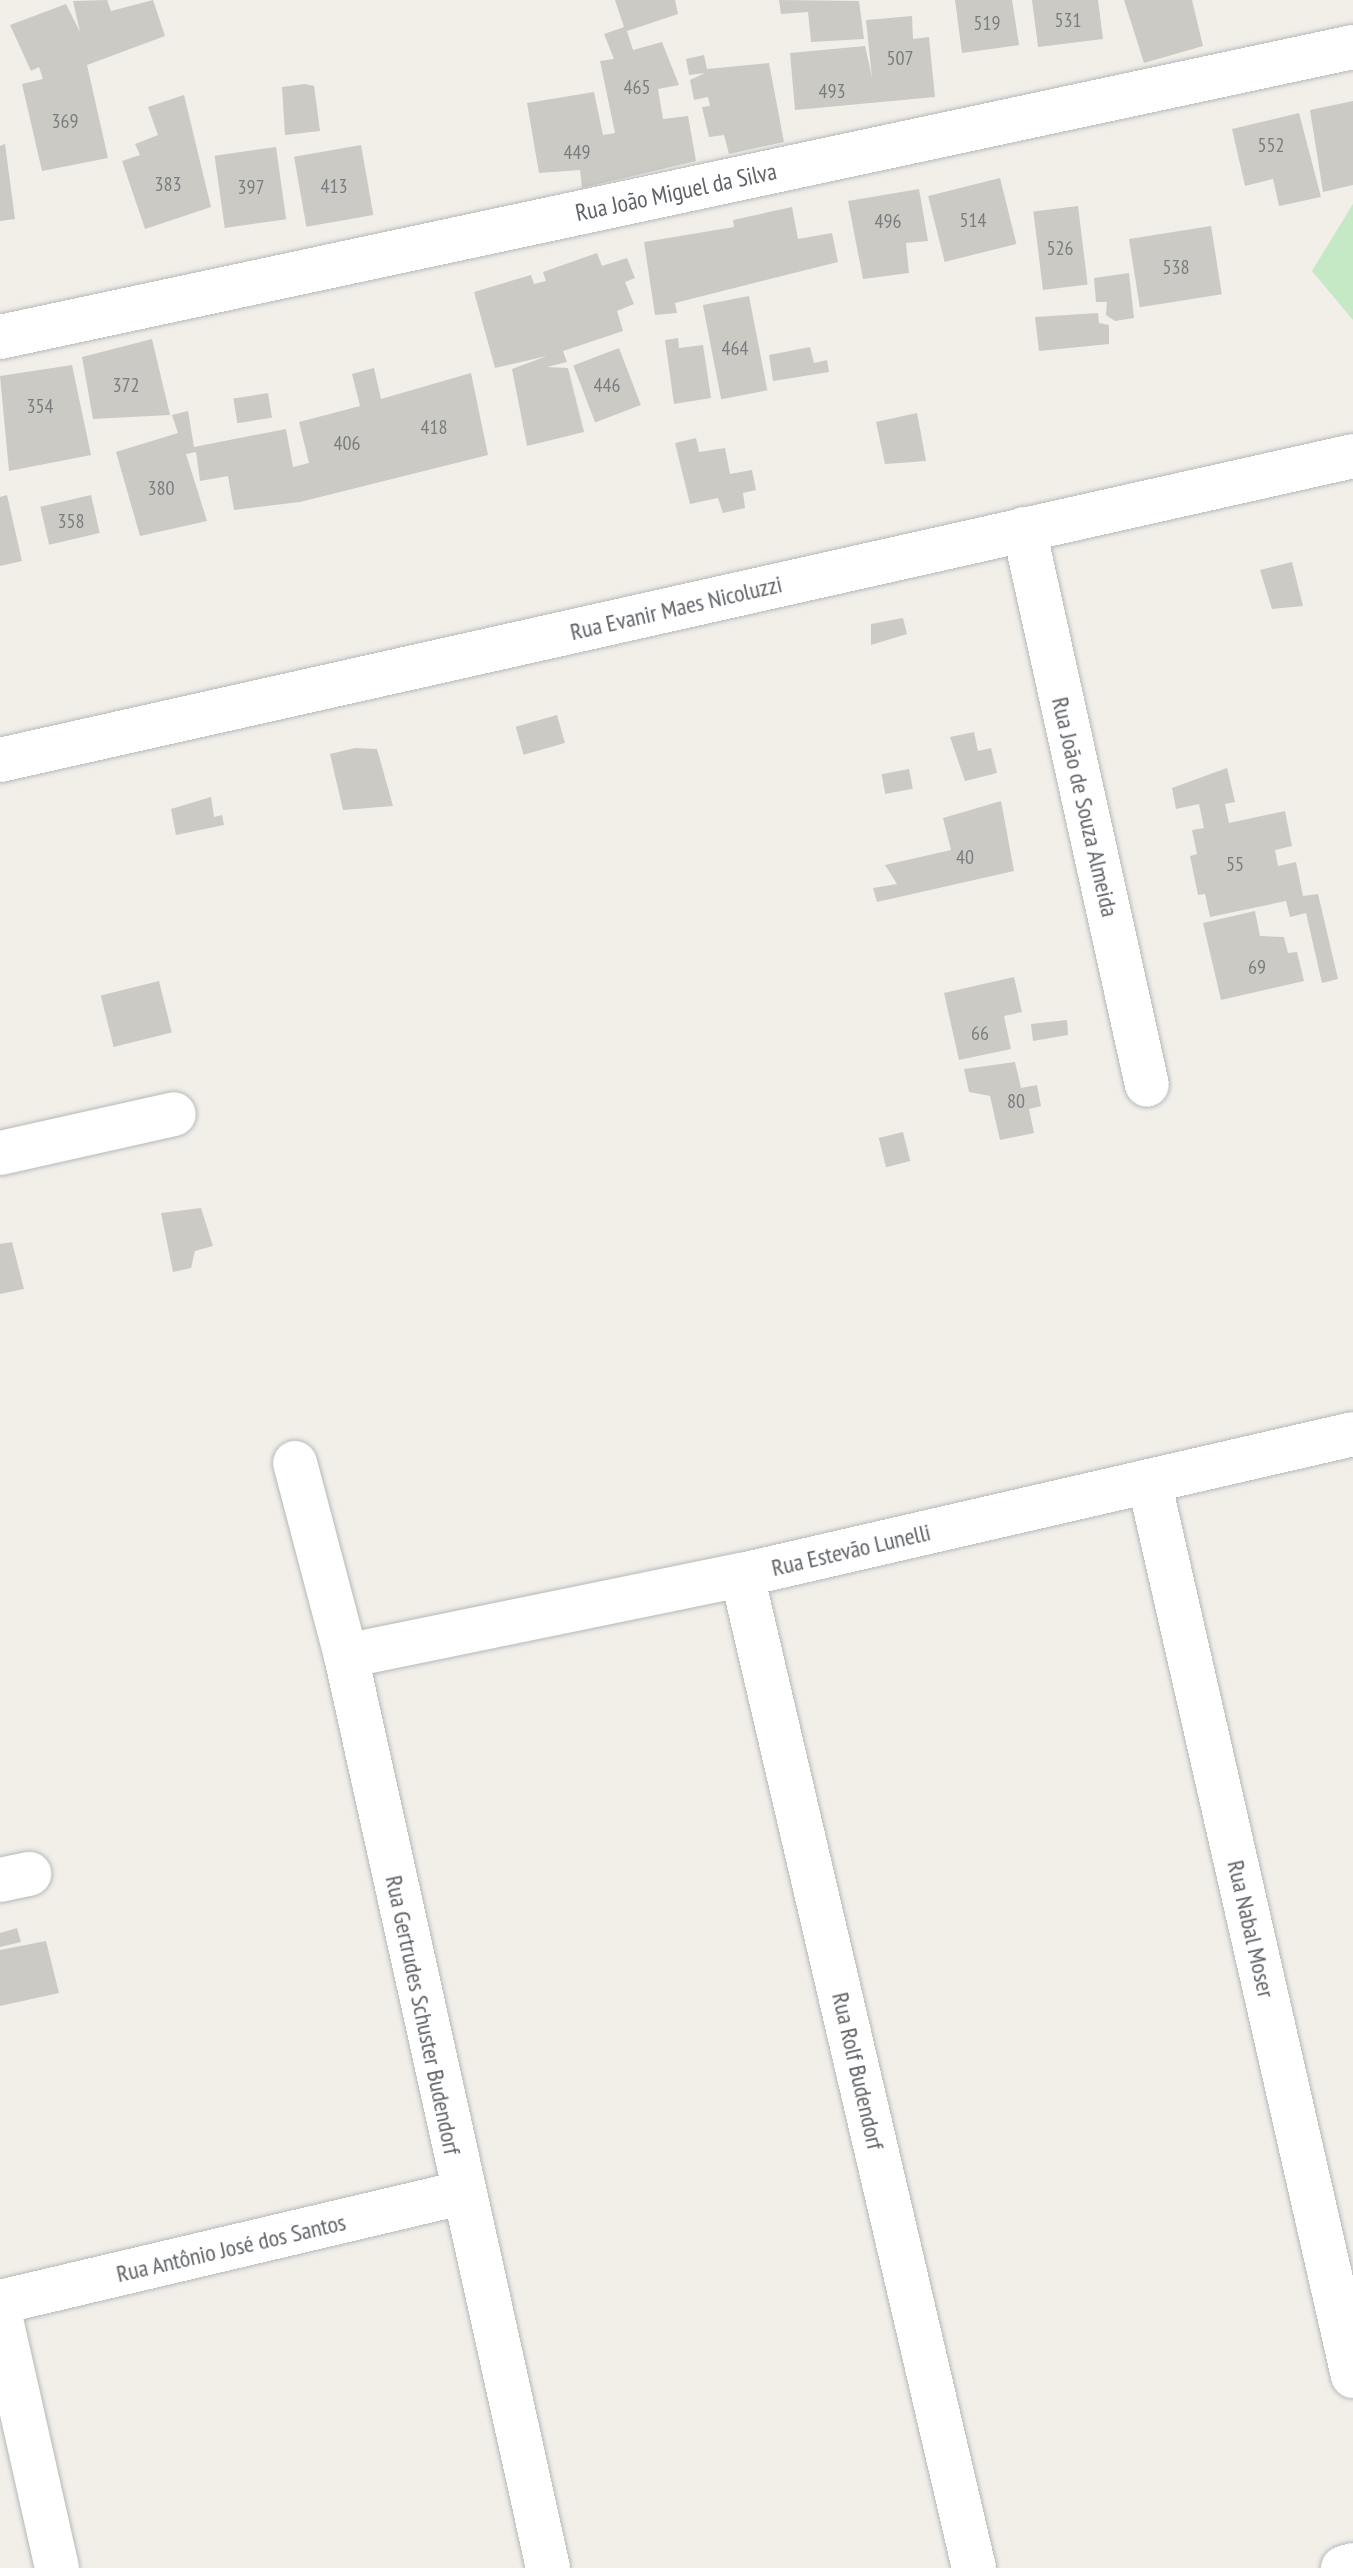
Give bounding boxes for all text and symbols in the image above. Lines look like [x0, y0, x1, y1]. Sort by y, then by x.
house number: 531 [1055, 8, 1081, 32]
house number: 519 [974, 11, 1000, 35]
house number: 507 [887, 46, 913, 70]
house number: 465 [624, 75, 650, 99]
house number: 493 [819, 79, 845, 103]
house number: 369 [52, 109, 78, 133]
house number: 552 [1258, 133, 1284, 157]
house number: 449 [564, 140, 590, 164]
street label: Rua João Miguel da Silva [573, 157, 779, 227]
house number: 383 [155, 172, 181, 196]
house number: 413 [321, 174, 347, 198]
house number: 397 [238, 175, 264, 199]
house number: 514 [960, 208, 986, 232]
house number: 496 [875, 209, 901, 233]
house number: 526 [1047, 236, 1073, 260]
house number: 538 [1163, 255, 1189, 279]
house number: 464 [722, 336, 748, 360]
house number: 372 [113, 373, 139, 397]
house number: 446 [594, 373, 620, 397]
house number: 354 [27, 394, 53, 418]
house number: 418 [421, 415, 447, 439]
house number: 406 [334, 431, 360, 455]
house number: 380 [148, 476, 174, 500]
house number: 358 [58, 509, 84, 533]
street label: Rua Evanir Maes Nicoluzzi [567, 570, 785, 646]
street label: Rua João de Souza Almeida [1046, 694, 1124, 920]
house number: 40 [956, 845, 974, 869]
house number: 55 [1226, 852, 1244, 876]
house number: 69 [1248, 955, 1266, 979]
house number: 66 [971, 1021, 989, 1045]
house number: 80 [1007, 1089, 1025, 1113]
street label: Rua Estevão Lunelli [769, 1518, 933, 1582]
street label: Rua Nabal Moser [1221, 1858, 1281, 2000]
street label: Rua Gertrudes Schuster Budendorf [379, 1873, 467, 2157]
street label: Rua Rolf Budendorf [826, 1990, 890, 2152]
street label: Rua Antônio José dos Santos [113, 2208, 349, 2288]

